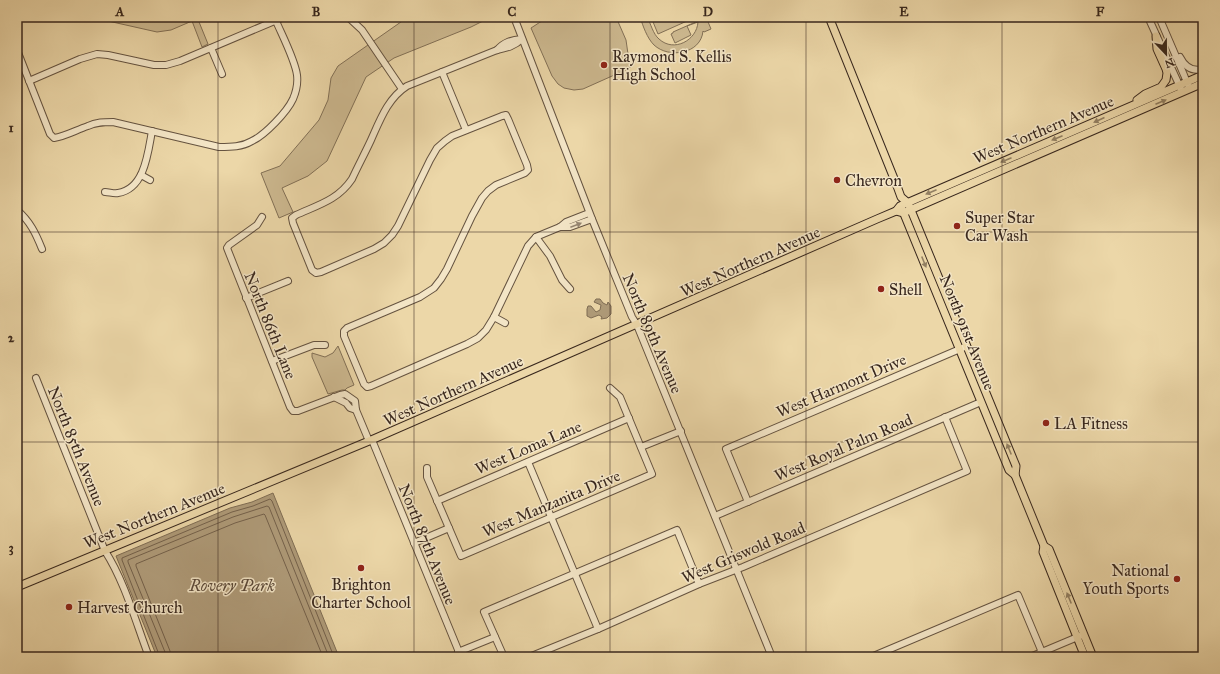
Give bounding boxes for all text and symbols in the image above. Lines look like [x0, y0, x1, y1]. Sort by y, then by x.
text: A [115, 4, 125, 20]
text: B [312, 4, 321, 20]
text: C [508, 4, 517, 20]
text: D [703, 4, 713, 20]
text: E [899, 4, 909, 20]
text: F [1096, 4, 1105, 20]
north arrow [1146, 34, 1186, 74]
place label: Raymond S. Kellis High School [612, 47, 732, 85]
text: N [1162, 55, 1176, 71]
marker: Raymond S. Kellis High School [599, 60, 609, 70]
street label: West Northern Avenue [970, 91, 1117, 168]
one-way arrow [1155, 99, 1166, 105]
one-way arrow [1093, 117, 1104, 123]
text: 1 [8, 120, 14, 136]
one-way arrow [1051, 135, 1062, 141]
one-way arrow [1000, 157, 1011, 163]
place label: Chevron [845, 171, 902, 190]
marker: Chevron [832, 175, 842, 185]
one-way arrow [925, 190, 937, 196]
place label: Super Star Car Wash [965, 208, 1034, 245]
one-way arrow [571, 221, 583, 227]
marker: Super Star Car Wash [952, 221, 962, 231]
street label: West Northern Avenue [677, 222, 823, 301]
one-way arrow [921, 256, 927, 268]
street label: North 86th Lane [240, 269, 301, 382]
street label: North 89th Avenue [619, 270, 687, 396]
street label: North 91st Avenue [936, 272, 1000, 393]
place label: Shell [889, 280, 923, 299]
marker: Shell [876, 284, 886, 294]
text: 2 [8, 330, 15, 346]
street label: West Harmont Drive [774, 349, 909, 421]
street label: West Northern Avenue [380, 351, 526, 430]
street label: North 85th Avenue [44, 384, 109, 509]
street label: West Royal Palm Road [771, 410, 915, 485]
place label: LA Fitness [1054, 414, 1128, 433]
street label: West Loma Lane [472, 416, 585, 478]
marker: LA Fitness [1041, 418, 1051, 428]
one-way arrow [1005, 442, 1011, 454]
street label: West Manzanita Drive [479, 466, 623, 541]
street label: West Northern Avenue [81, 478, 228, 553]
street label: North 87th Avenue [395, 481, 461, 608]
street label: West Griswold Road [679, 518, 808, 587]
text: 3 [8, 540, 14, 556]
place label: National Youth Sports [1082, 561, 1170, 598]
marker: Brighton Charter School [356, 563, 366, 573]
marker: National Youth Sports [1172, 574, 1182, 584]
water label: Rovery Park [188, 575, 275, 596]
place label: Brighton Charter School [311, 575, 412, 612]
one-way arrow [1066, 591, 1072, 603]
place label: Harvest Church [77, 598, 183, 617]
marker: Harvest Church [64, 602, 74, 612]

